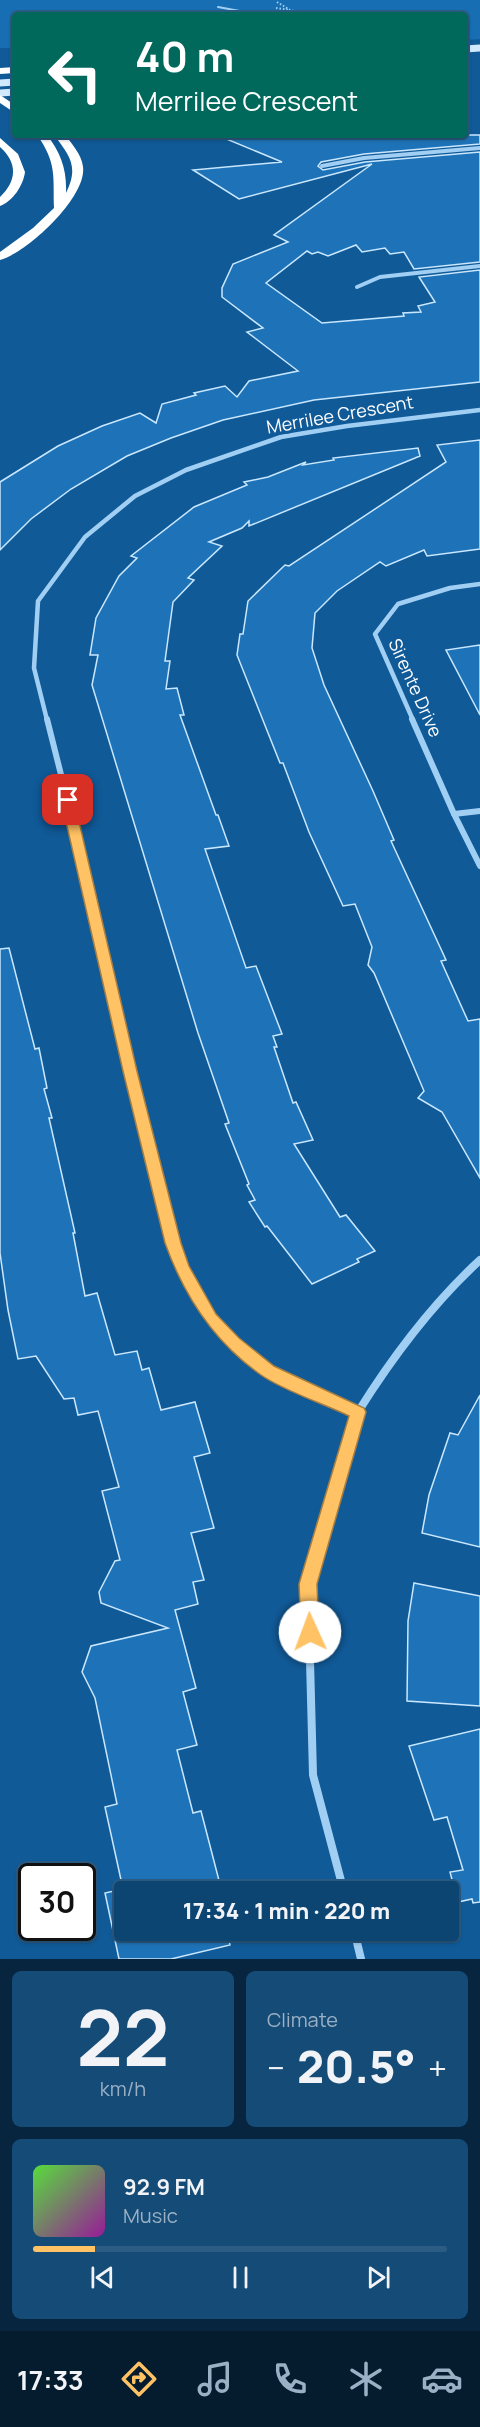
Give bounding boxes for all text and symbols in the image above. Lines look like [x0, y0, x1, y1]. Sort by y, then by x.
text: 40 m [135, 27, 234, 85]
icon: left [36, 36, 114, 114]
text: Merrilee Crescent [135, 82, 358, 119]
street label: Merrilee Crescent [265, 389, 415, 439]
street label: Sirente Drive [383, 634, 448, 741]
pin [42, 774, 93, 825]
icon: arrive [51, 783, 84, 816]
position arrow [278, 1600, 342, 1664]
speed limit sign: 30 [18, 1863, 96, 1941]
text: 17:34 · 1 min · 220 m [183, 1896, 390, 1926]
text: 22 [77, 1983, 169, 2089]
text: Climate [267, 2006, 338, 2033]
text: 20.5° [297, 2035, 416, 2097]
text: − [267, 2045, 285, 2090]
text: + [428, 2045, 447, 2090]
text: km/h [100, 2075, 146, 2102]
text: 92.9 FM [123, 2172, 205, 2202]
text: Music [123, 2202, 178, 2229]
icon: previous [86, 2261, 119, 2294]
icon: pause [224, 2261, 257, 2294]
icon: next [362, 2261, 395, 2294]
icon: directions [118, 2358, 160, 2400]
icon: music [194, 2358, 236, 2400]
icon: phone [269, 2358, 311, 2400]
icon: climate [345, 2358, 387, 2400]
icon: car [421, 2358, 463, 2400]
text: 17:33 [17, 2361, 84, 2398]

